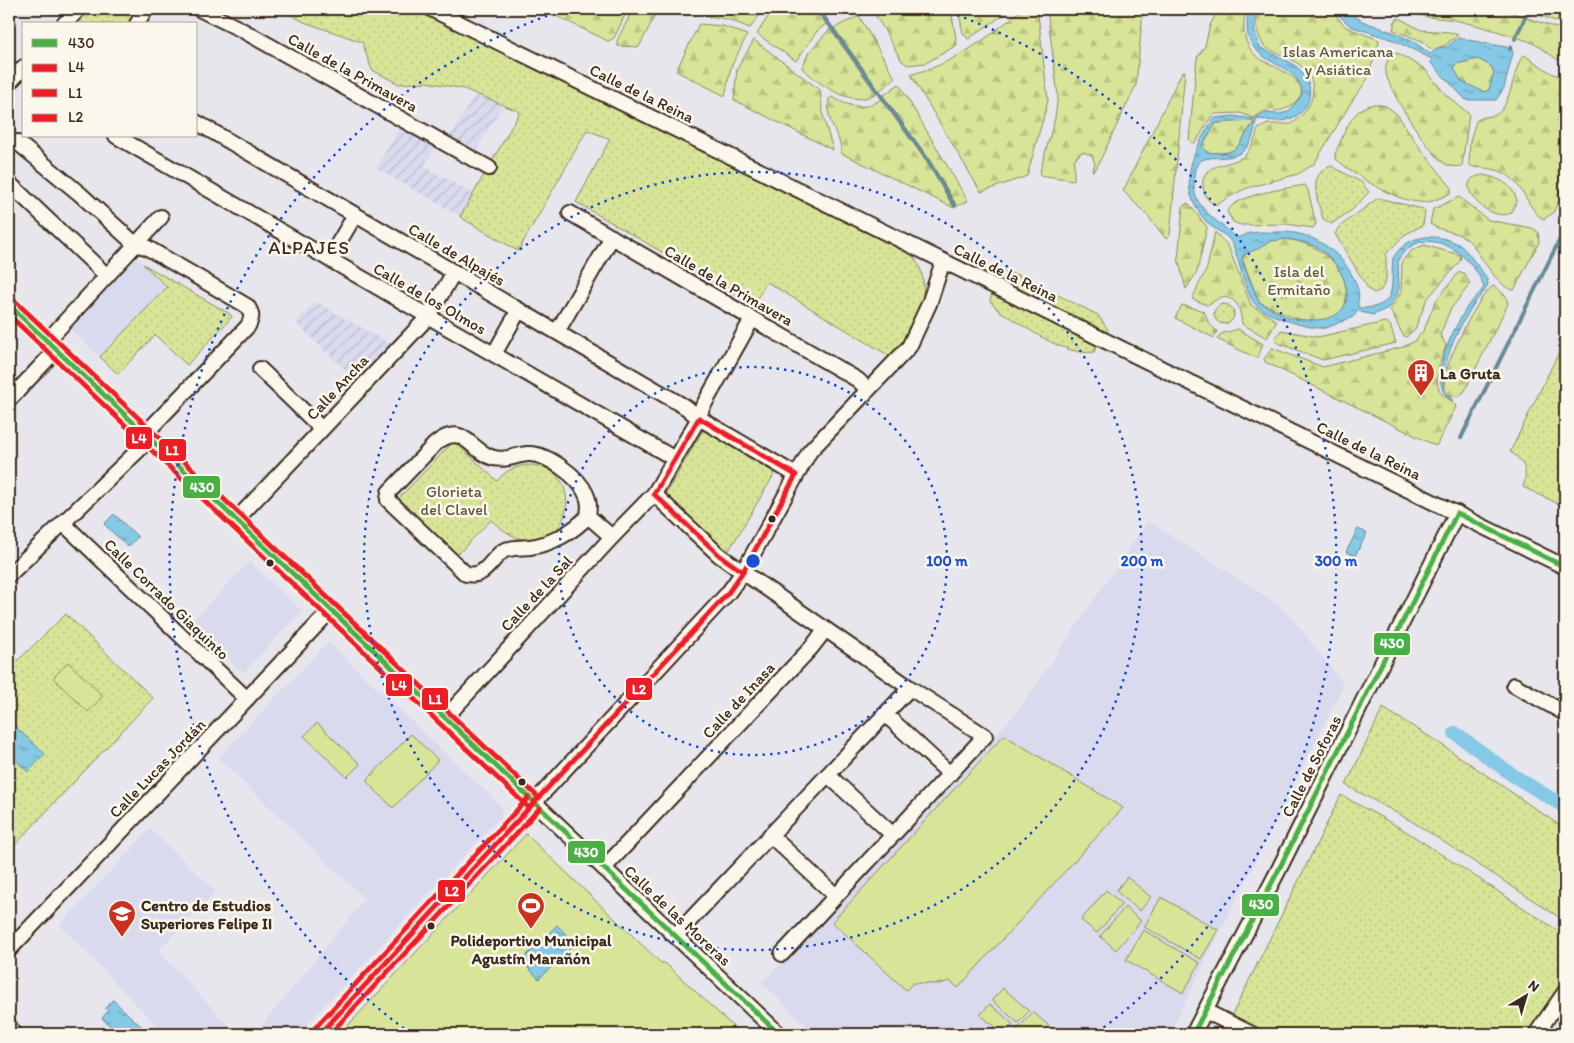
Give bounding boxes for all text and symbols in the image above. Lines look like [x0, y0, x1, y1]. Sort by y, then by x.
legend [22, 22, 198, 138]
street label: Calle de la Primavera [285, 29, 421, 116]
text: 430 [68, 34, 94, 52]
park label: Islas Americana y Asiática [1283, 42, 1394, 79]
text: L4 [68, 58, 85, 76]
street label: Calle de la Reina [587, 60, 698, 127]
text: L1 [68, 84, 83, 102]
text: L2 [68, 108, 84, 126]
street label: Calle de Alpajés [405, 219, 509, 290]
district label: ALPAJES [268, 236, 350, 259]
street label: Calle de la Reina [951, 239, 1062, 306]
street label: Calle de la Primavera [661, 241, 797, 330]
street label: Calle de los Olmos [370, 258, 490, 338]
park label: Isla del Ermitaño [1267, 262, 1331, 299]
street label: Calle Ancha [302, 350, 373, 424]
building icon: La Gruta [1406, 358, 1436, 397]
place label: La Gruta [1440, 364, 1501, 383]
street label: Calle de la Reina [1314, 417, 1425, 484]
line badge: L4 [125, 426, 153, 450]
text: L4 [131, 430, 147, 447]
line badge: L1 [158, 438, 187, 462]
text: L1 [165, 442, 179, 459]
line badge: 430 [182, 475, 221, 499]
text: 430 [190, 479, 215, 496]
park label: Glorieta del Clavel [421, 482, 488, 519]
unlabelled marker [767, 514, 777, 524]
street label: Calle Corrado Giaquinto [100, 535, 233, 664]
street label: Calle de la Sal [496, 551, 577, 635]
centre of rings [744, 552, 762, 570]
text: 100 m [926, 552, 968, 570]
text: 200 m [1121, 552, 1164, 570]
text: 300 m [1315, 552, 1358, 570]
unlabelled marker [265, 558, 275, 568]
line badge: 430 [1373, 632, 1411, 656]
text: 430 [1380, 635, 1405, 652]
street label: Calle de Inasa [698, 658, 779, 742]
line badge: L4 [385, 673, 413, 697]
text: L4 [391, 677, 407, 694]
line badge: L2 [625, 677, 653, 701]
text: L2 [632, 681, 647, 698]
line badge: L1 [421, 687, 449, 711]
text: L1 [428, 691, 442, 708]
street label: Calle de Soforas [1278, 712, 1345, 820]
street label: Calle Lucas Jordán [105, 715, 210, 822]
unlabelled marker [517, 777, 527, 787]
line badge: 430 [567, 840, 606, 864]
text: 430 [574, 844, 599, 861]
street label: Calle de las Moreras [620, 861, 735, 970]
line badge: L2 [437, 879, 466, 903]
text: L2 [445, 883, 460, 900]
sports icon: Polideportivo Municipal Agustín Marañón [516, 891, 546, 930]
line badge: 430 [1241, 893, 1280, 917]
place label: Centro de Estudios Superiores Felipe II [141, 896, 272, 934]
text: 430 [1249, 896, 1274, 913]
school or university icon: Centro de Estudios Superiores Felipe II [107, 899, 137, 938]
unlabelled marker [426, 921, 436, 931]
place label: Polideportivo Municipal Agustín Marañón [450, 931, 612, 969]
north arrow [1502, 970, 1552, 1020]
text: N [1525, 977, 1543, 996]

